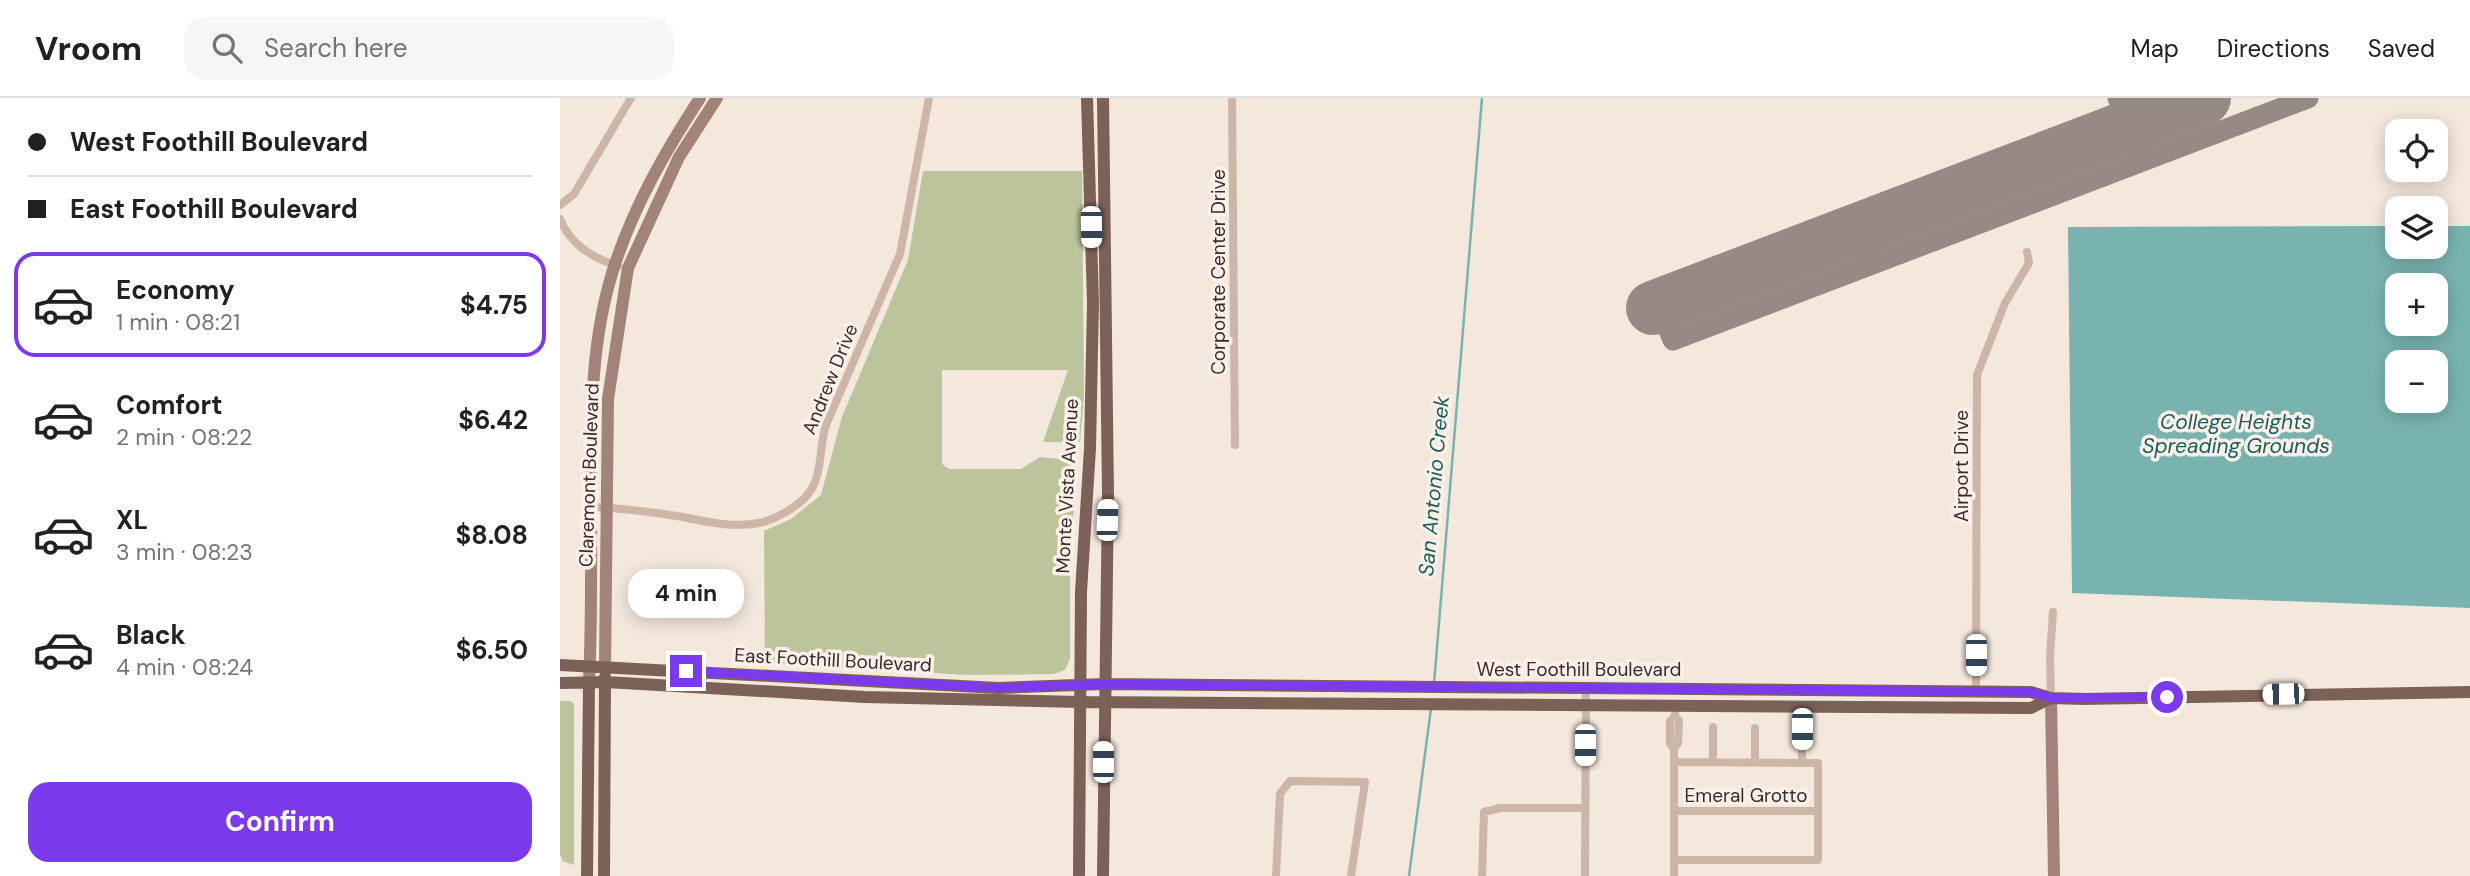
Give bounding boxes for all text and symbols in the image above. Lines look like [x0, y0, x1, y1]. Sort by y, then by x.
search box [184, 17, 674, 80]
text: Vroom [35, 27, 142, 70]
icon: search [208, 29, 246, 67]
text: Search here [264, 31, 408, 65]
text: Map [2131, 33, 2179, 64]
text: Directions [2217, 33, 2330, 64]
text: Saved [2368, 33, 2435, 64]
map controls [2385, 119, 2448, 413]
button: locate [2385, 119, 2448, 182]
text: West Foothill Boulevard [70, 125, 368, 159]
street label: Corporate Center Drive [1206, 169, 1231, 375]
text: East Foothill Boulevard [70, 192, 358, 226]
button: layers [2385, 196, 2448, 259]
car [1081, 206, 1102, 248]
icon: car [32, 273, 95, 336]
text: Economy [116, 273, 234, 307]
button: + [2385, 273, 2448, 336]
text: $4.75 [460, 288, 528, 322]
text: 1 min · 08:21 [116, 307, 240, 337]
street label: Andrew Drive [796, 320, 864, 438]
button: − [2385, 350, 2448, 413]
street label: Claremont Boulevard [573, 383, 605, 567]
icon: car [32, 388, 95, 451]
text: Comfort [116, 388, 222, 422]
water label: San Antonio Creek [1412, 394, 1456, 577]
street label: Monte Vista Avenue [1050, 398, 1084, 574]
text: $6.42 [458, 403, 528, 437]
water label: College Heights Spreading Grounds [2142, 408, 2330, 460]
street label: Airport Drive [1949, 410, 1974, 522]
text: 2 min · 08:22 [116, 422, 252, 452]
car [1096, 499, 1119, 541]
icon: car [32, 503, 95, 566]
text: XL [116, 503, 148, 537]
text: $8.08 [456, 518, 528, 552]
text: 3 min · 08:23 [116, 537, 253, 567]
callout: 4 min [628, 570, 744, 618]
text: 4 min [655, 578, 717, 608]
icon: car [32, 618, 95, 681]
text: Black [116, 618, 186, 652]
text: $6.50 [456, 633, 528, 667]
car [1966, 634, 1987, 676]
street label: East Foothill Boulevard [734, 642, 932, 678]
text: 4 min · 08:24 [116, 652, 253, 682]
route end [670, 655, 702, 687]
street label: West Foothill Boulevard [1477, 657, 1681, 682]
route start [2151, 681, 2183, 713]
car [2262, 683, 2305, 705]
car [1792, 708, 1813, 750]
car [1575, 724, 1596, 766]
car [1093, 741, 1114, 783]
button: Confirm [28, 782, 532, 862]
street label: Emeral Grotto [1685, 783, 1807, 808]

